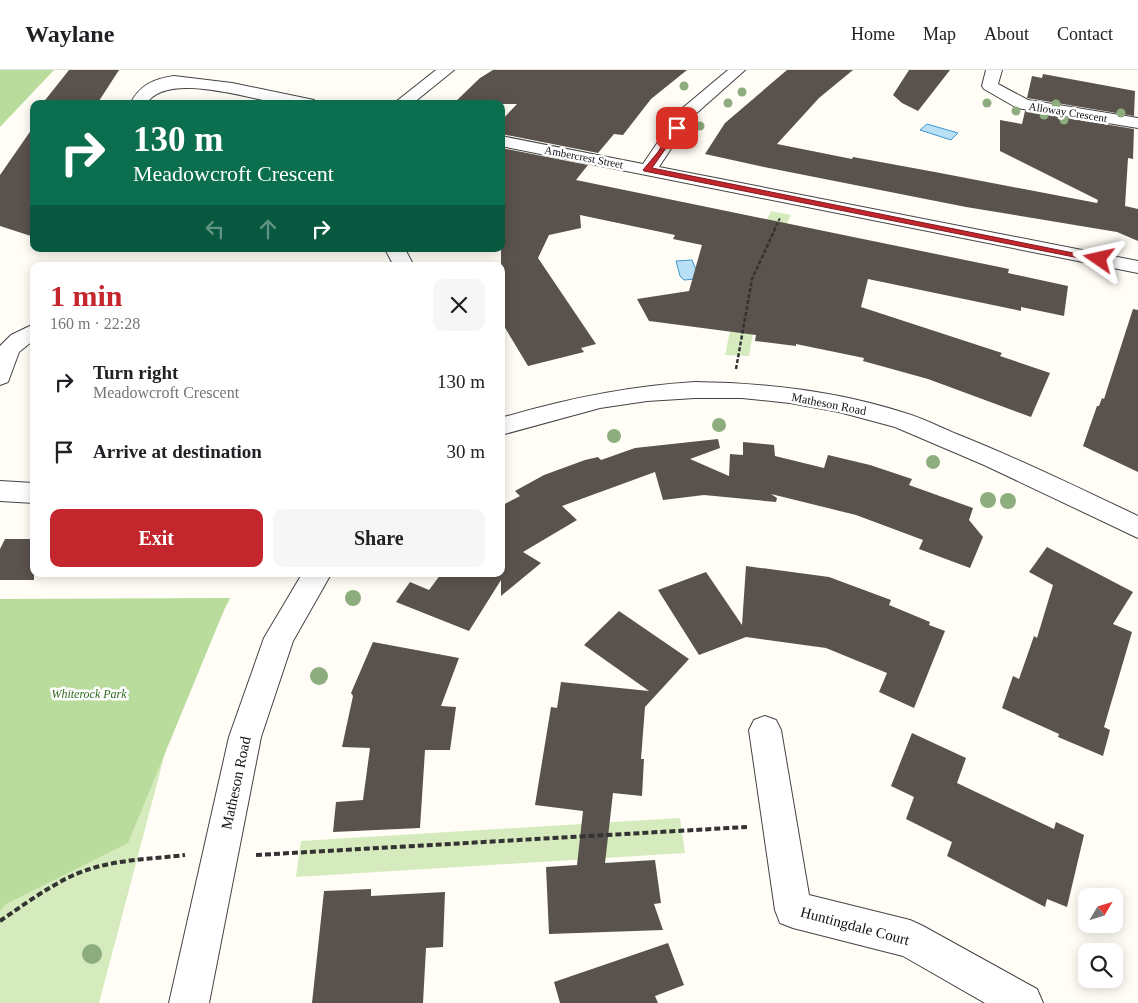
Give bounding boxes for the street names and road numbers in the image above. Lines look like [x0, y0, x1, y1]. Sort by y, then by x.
street label: Alloway Crescent [1028, 100, 1108, 124]
street label: Ambercrest Street [544, 144, 624, 170]
street label: Matheson Road [791, 390, 867, 418]
street label: Matheson Road [218, 735, 254, 831]
street label: Huntingdale Court [799, 904, 912, 948]

